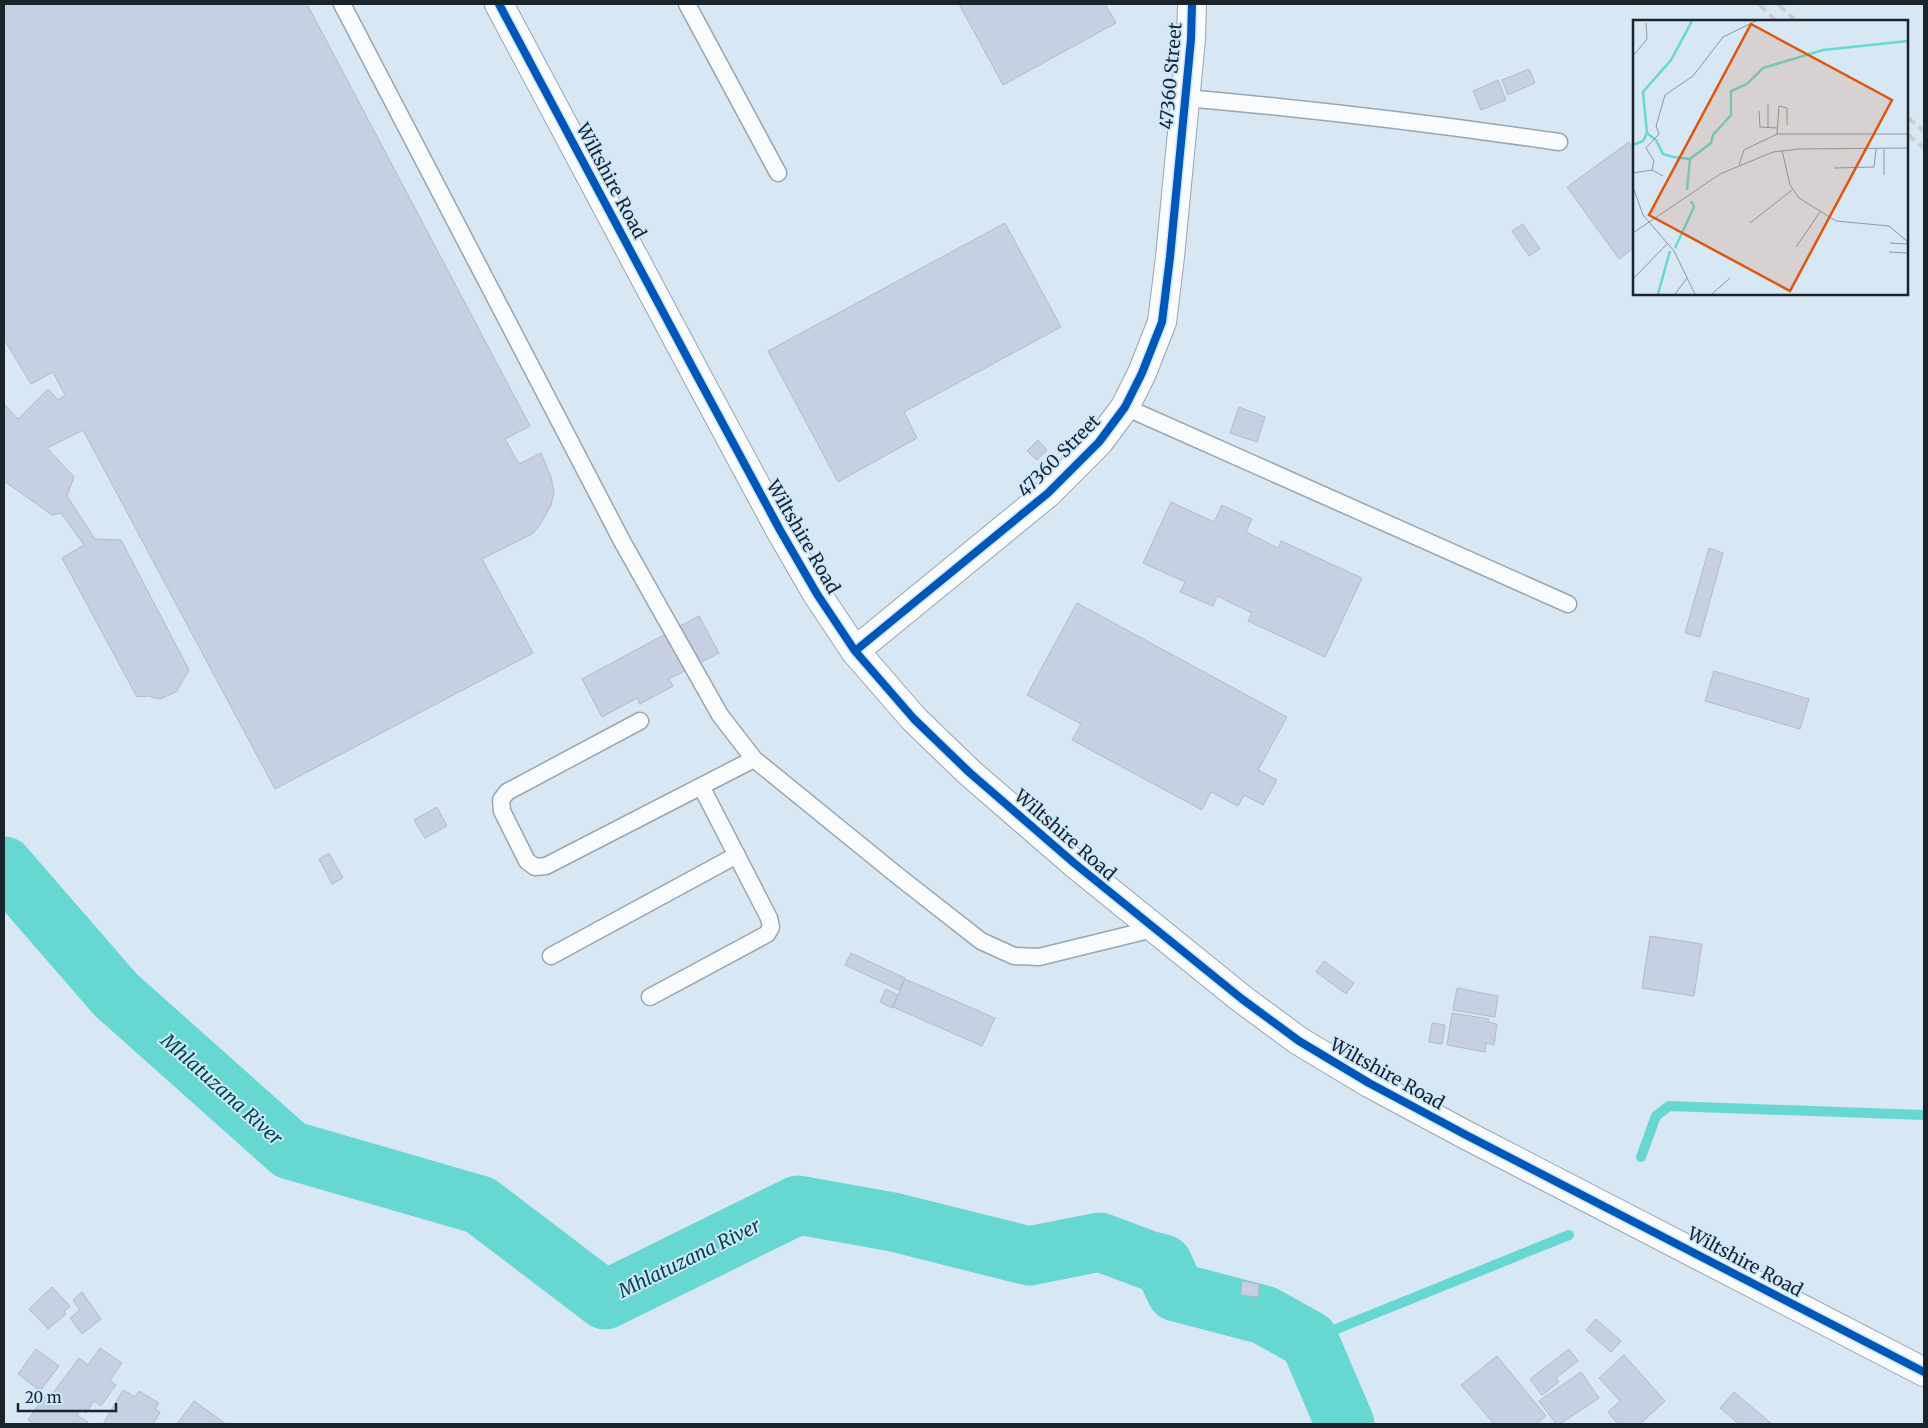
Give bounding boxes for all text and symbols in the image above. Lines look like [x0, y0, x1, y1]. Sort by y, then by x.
inset map [1633, 20, 1908, 295]
street label: 47360 Street [1154, 21, 1187, 131]
street label: Wiltshire Road [571, 118, 652, 243]
street label: 47360 Street [1013, 410, 1105, 502]
street label: Wiltshire Road [761, 475, 845, 598]
street label: Wiltshire Road [1009, 783, 1121, 885]
water label: Mhlatuzana River [155, 1027, 288, 1150]
street label: Wiltshire Road [1325, 1032, 1449, 1115]
water label: Mhlatuzana River [613, 1213, 764, 1303]
street label: Wiltshire Road [1683, 1221, 1807, 1302]
scale bar [18, 1380, 115, 1412]
text: 20 m [25, 1388, 62, 1407]

